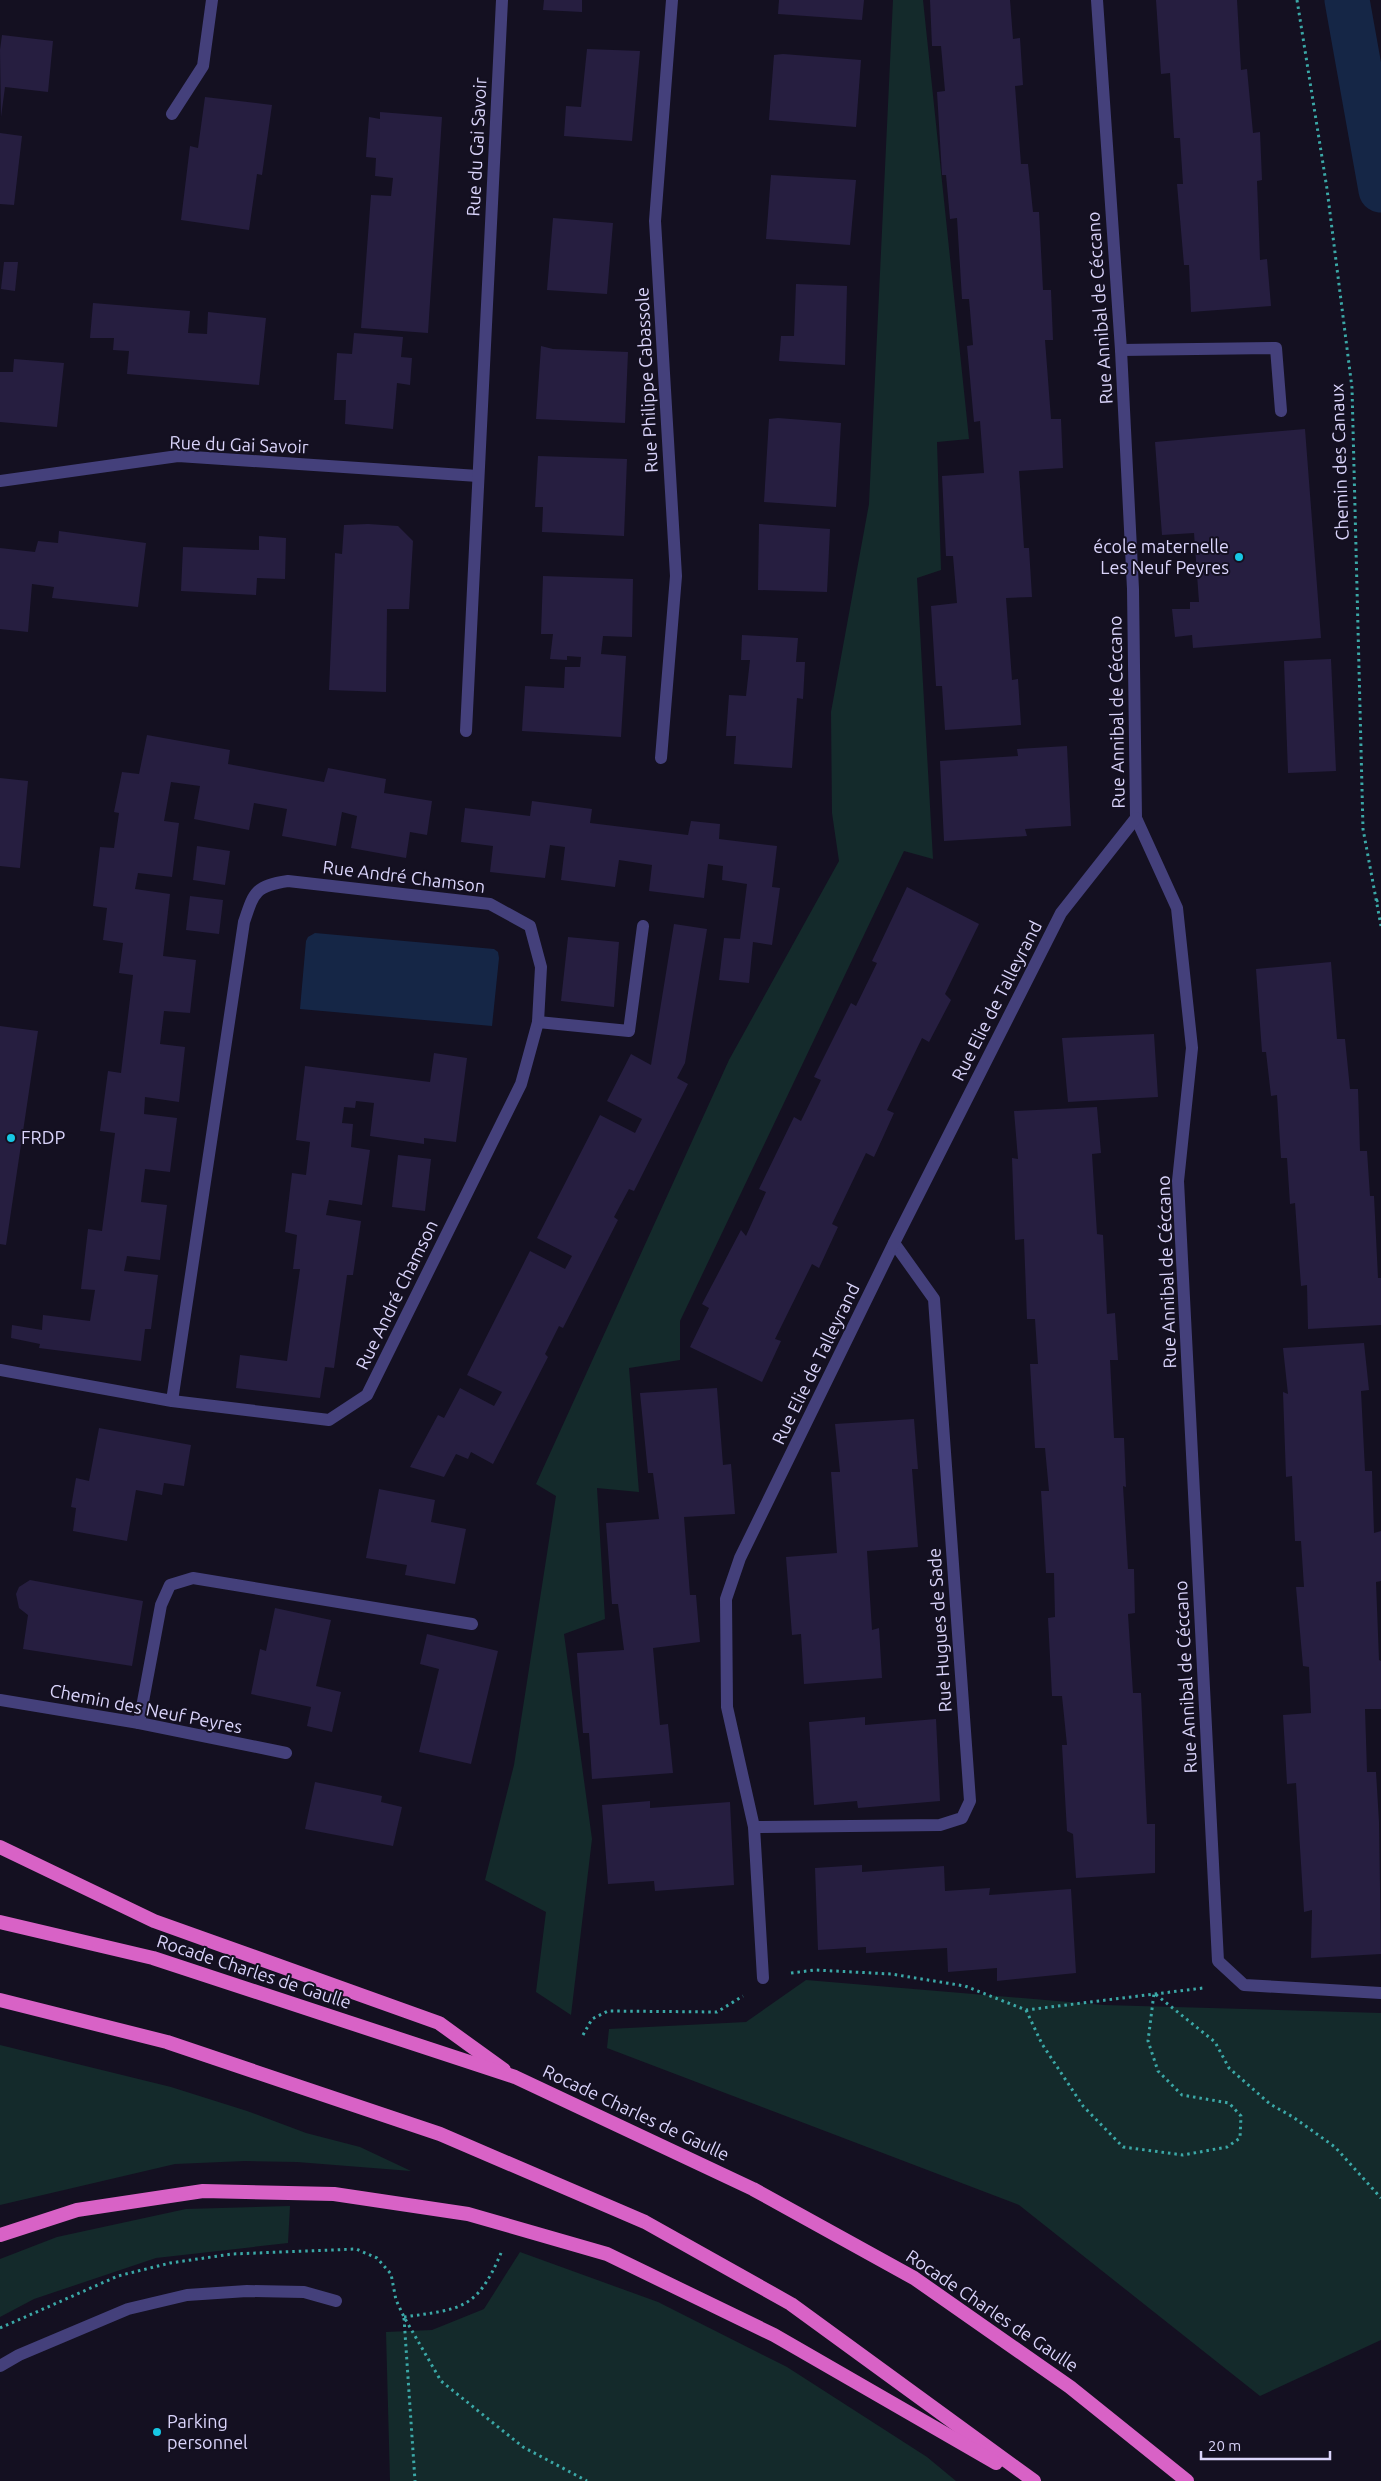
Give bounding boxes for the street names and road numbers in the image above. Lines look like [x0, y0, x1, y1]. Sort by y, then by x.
street label: Rue du Gai Savoir [462, 77, 490, 217]
street label: Rue Annibal de Céccano [1082, 211, 1116, 405]
street label: Rue Philippe Cabassole [631, 287, 661, 473]
street label: Chemin des Canaux [1326, 383, 1352, 541]
street label: Rue du Gai Savoir [169, 432, 309, 456]
street label: Rue Annibal de Céccano [1104, 615, 1128, 809]
street label: Rue André Chamson [322, 856, 487, 896]
street label: Rue Elie de Talleyrand [947, 917, 1045, 1084]
street label: Rue Annibal de Céccano [1153, 1175, 1179, 1369]
street label: Rue André Chamson [351, 1217, 441, 1372]
street label: Rue Elie de Talleyrand [767, 1280, 863, 1447]
street label: Rue Hugues de Sade [923, 1547, 955, 1713]
street label: Rue Annibal de Céccano [1170, 1580, 1200, 1774]
street label: Chemin des Neuf Peyres [48, 1680, 244, 1737]
street label: Rocade Charles de Gaulle [155, 1930, 354, 2012]
street label: Rocade Charles de Gaulle [540, 2060, 733, 2164]
street label: Rocade Charles de Gaulle [903, 2245, 1082, 2375]

